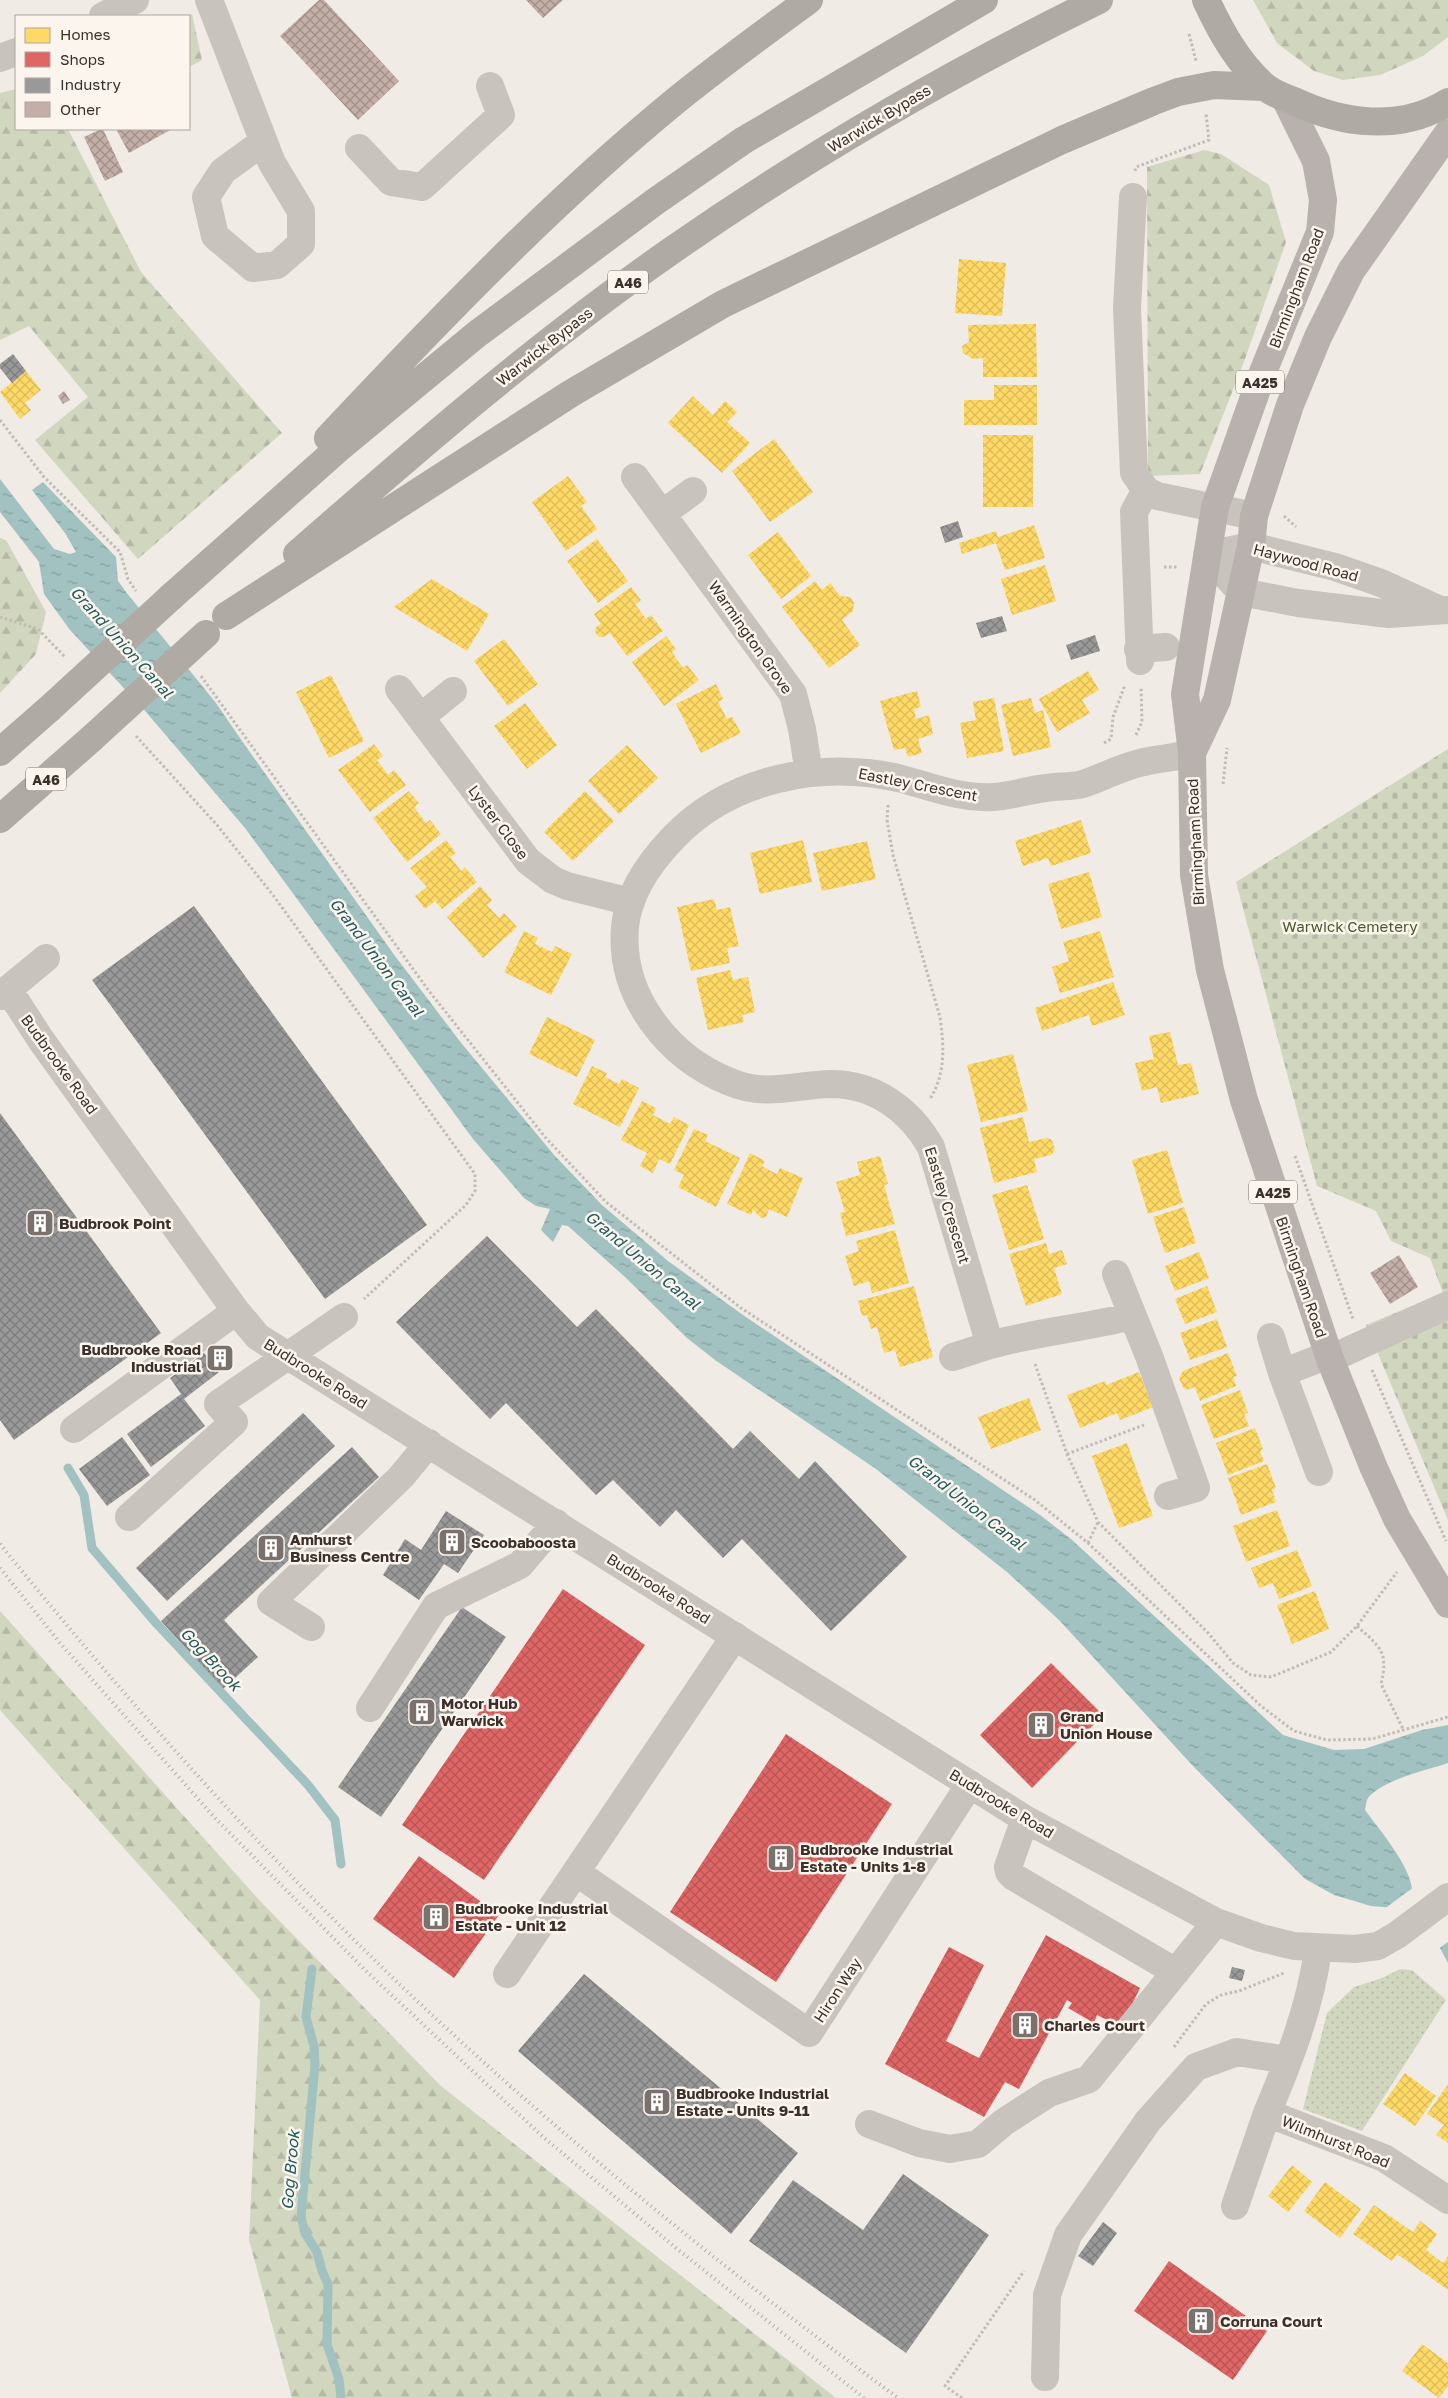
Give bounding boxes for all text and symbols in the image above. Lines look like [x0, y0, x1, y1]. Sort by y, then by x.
legend [15, 15, 190, 130]
text: Homes [60, 25, 110, 43]
text: Shops [60, 50, 105, 68]
text: Industry [60, 75, 121, 93]
street label: Warwick Bypass [824, 80, 934, 156]
text: Other [60, 100, 101, 118]
street label: Birmingham Road [1265, 225, 1327, 351]
road number: A46 [608, 270, 648, 294]
street label: Warwick Bypass [492, 303, 596, 389]
road number: A425 [1236, 371, 1284, 394]
street label: Haywood Road [1252, 539, 1360, 585]
street label: Warmington Grove [705, 577, 797, 697]
water label: Grand Union Canal [67, 582, 178, 703]
street label: Eastley Crescent [857, 764, 979, 804]
road number: A46 [26, 768, 66, 791]
street label: Birmingham Road [1183, 778, 1207, 906]
street label: Lyster Close [465, 781, 533, 863]
water label: Grand Union Canal [326, 894, 429, 1021]
park label: Warwick Cemetery [1282, 917, 1418, 935]
street label: Budbrooke Road [18, 1011, 102, 1117]
street label: Eastley Crescent [922, 1144, 974, 1266]
road number: A425 [1249, 1180, 1297, 1204]
water label: Grand Union Canal [582, 1206, 705, 1314]
building icon: Budbrook Point [25, 1208, 55, 1238]
place label: Budbrook Point [59, 1214, 171, 1232]
street label: Birmingham Road [1273, 1214, 1331, 1340]
street label: Budbrooke Road [261, 1334, 371, 1412]
place label: Budbrooke Road Industrial [81, 1340, 201, 1375]
building icon: Budbrooke Road Industrial [205, 1343, 235, 1373]
water label: Grand Union Canal [904, 1450, 1030, 1555]
building icon: Scoobaboosta [437, 1527, 467, 1557]
place label: Amhurst Business Centre [290, 1530, 410, 1565]
building icon: Amhurst Business Centre [256, 1533, 286, 1563]
place label: Scoobaboosta [471, 1533, 576, 1551]
street label: Budbrooke Road [604, 1549, 714, 1627]
water label: Gog Brook [176, 1623, 247, 1696]
place label: Motor Hub Warwick [441, 1694, 517, 1729]
building icon: Motor Hub Warwick [407, 1697, 437, 1727]
place label: Grand Union House [1060, 1707, 1153, 1742]
building icon: Grand Union House [1026, 1710, 1056, 1740]
street label: Budbrooke Road [947, 1765, 1057, 1841]
place label: Budbrooke Industrial Estate - Units 1-8 [800, 1840, 953, 1875]
building icon: Budbrooke Industrial Estate - Units 1-8 [766, 1843, 796, 1873]
place label: Budbrooke Industrial Estate - Unit 12 [455, 1899, 608, 1934]
building icon: Budbrooke Industrial Estate - Unit 12 [421, 1902, 451, 1932]
street label: Hiron Way [809, 1954, 865, 2026]
building icon: Charles Court [1010, 2010, 1040, 2040]
place label: Charles Court [1044, 2016, 1145, 2034]
place label: Budbrooke Industrial Estate - Units 9-11 [676, 2084, 829, 2119]
building icon: Budbrooke Industrial Estate - Units 9-11 [642, 2087, 672, 2117]
street label: Wilmhurst Road [1279, 2111, 1393, 2171]
water label: Gog Brook [277, 2127, 304, 2211]
building icon: Corruna Court [1186, 2306, 1216, 2336]
place label: Corruna Court [1220, 2312, 1323, 2330]

